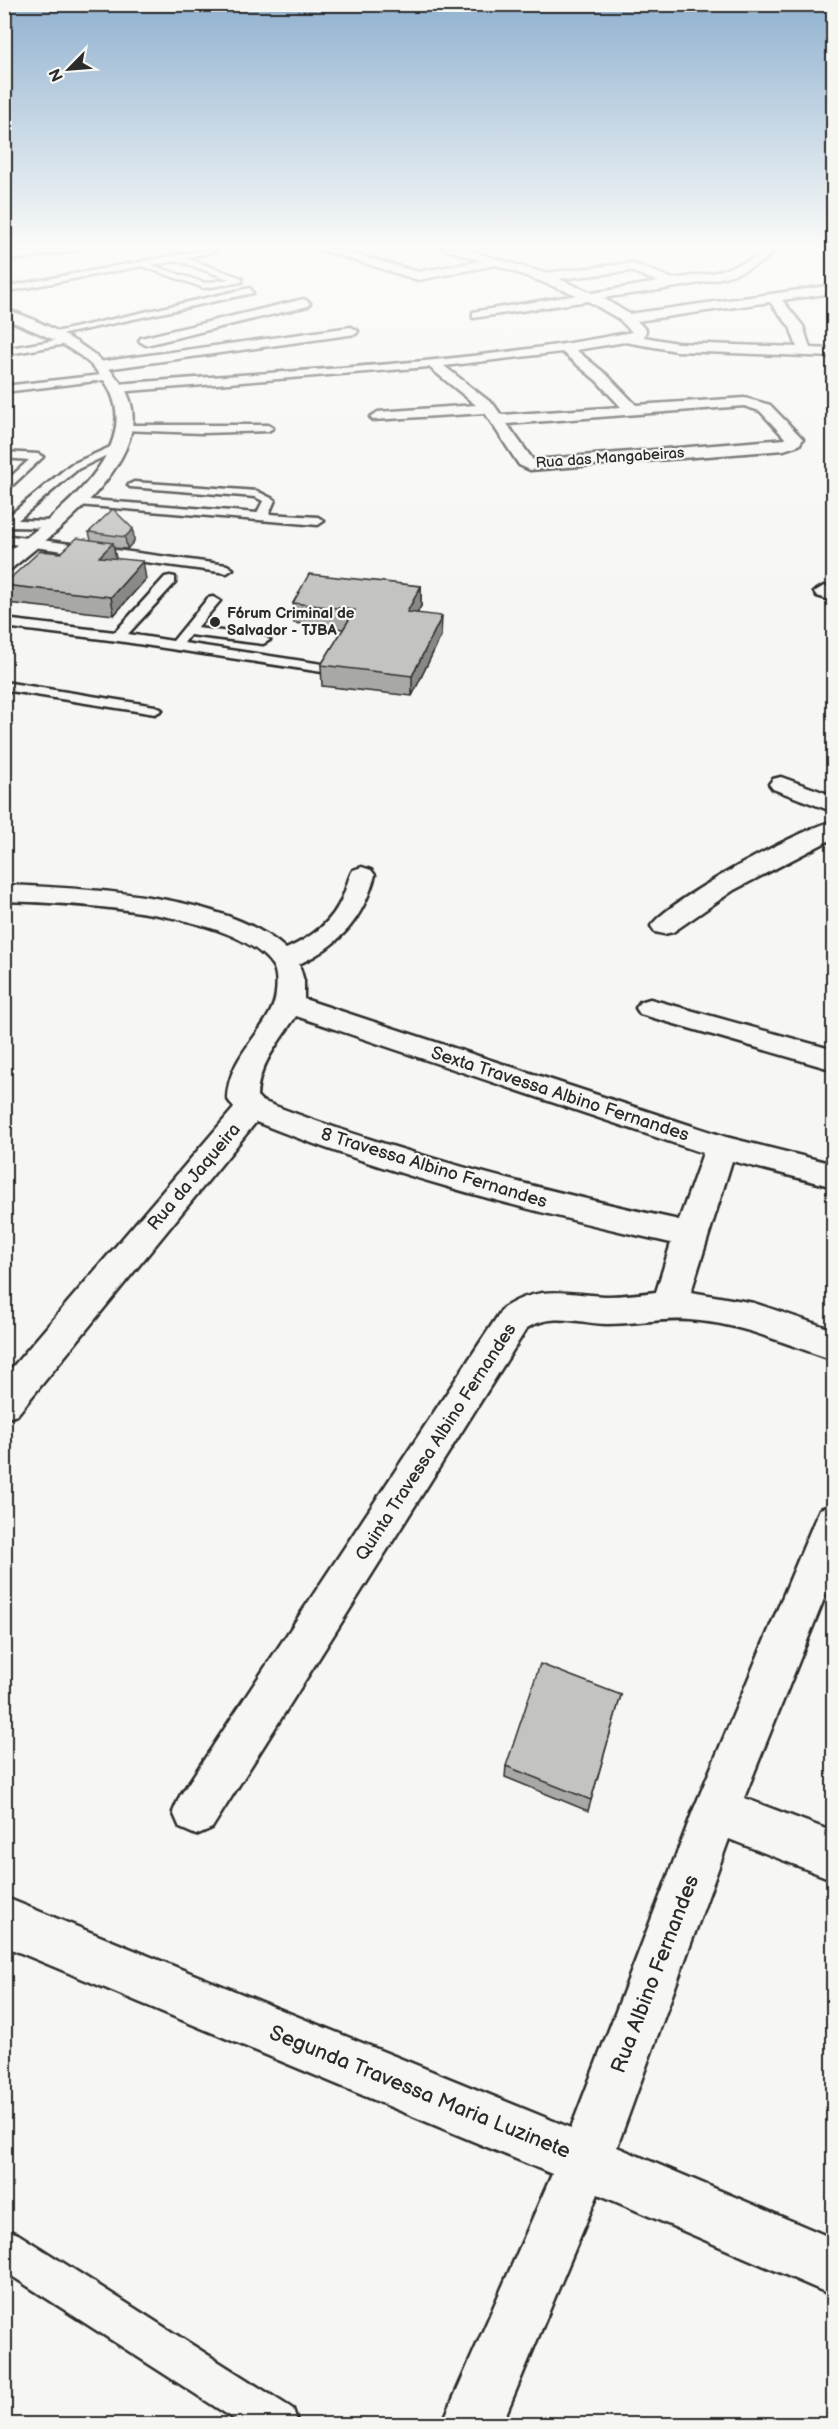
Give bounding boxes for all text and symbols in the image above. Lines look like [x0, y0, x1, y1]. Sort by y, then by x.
north arrow [39, 39, 99, 99]
text: N [46, 65, 68, 84]
street label: Rua das Mangabeiras [535, 443, 686, 473]
place label: Fórum Criminal de Salvador - TJBA [227, 604, 355, 640]
marker: Fórum Criminal de Salvador - TJBA [208, 615, 222, 629]
street label: Sexta Travessa Albino Fernandes [428, 1042, 692, 1146]
street label: Rua da Jaqueira [143, 1119, 245, 1235]
street label: 8 Travessa Albino Fernandes [318, 1124, 550, 1212]
street label: Quinta Travessa Albino Fernandes [351, 1319, 521, 1564]
street label: Rua Albino Fernandes [606, 1871, 704, 2077]
street label: Segunda Travessa Maria Luzinete [266, 2020, 574, 2164]

